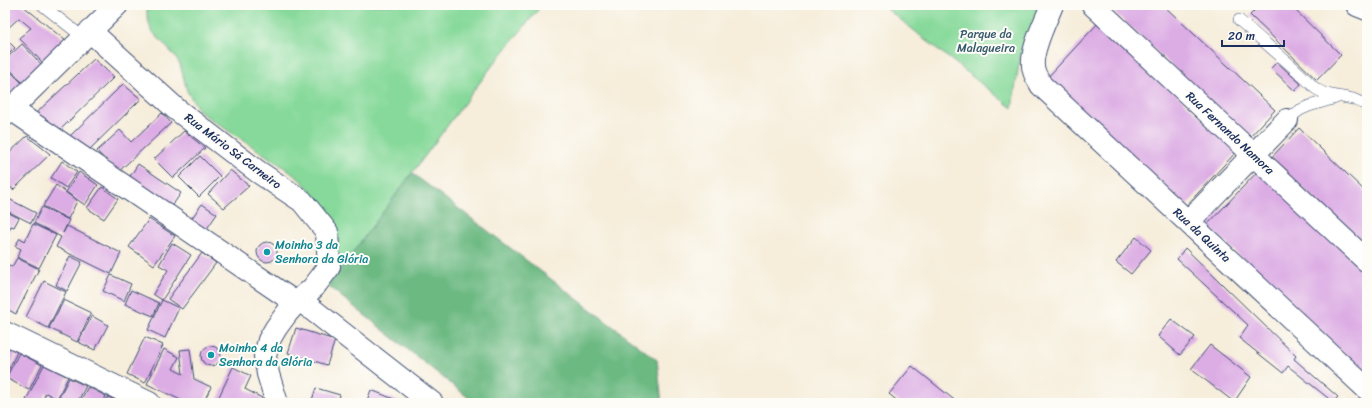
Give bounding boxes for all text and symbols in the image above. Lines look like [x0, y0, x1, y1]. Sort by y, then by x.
scale bar [1222, 22, 1284, 48]
park label: Parque da Malagueira [957, 23, 1015, 59]
text: 20 m [1228, 25, 1255, 47]
street label: Rua Fernando Namora [1180, 86, 1280, 181]
street label: Rua Mário Sá Carneiro [180, 107, 286, 195]
street label: Rua da Quinta [1168, 202, 1236, 268]
place label: Moinho 3 da Senhora da Glória [275, 234, 368, 270]
marker: Moinho 3 da Senhora da Glória [262, 247, 272, 257]
place label: Moinho 4 da Senhora da Glória [219, 337, 312, 373]
marker: Moinho 4 da Senhora da Glória [206, 350, 216, 360]

